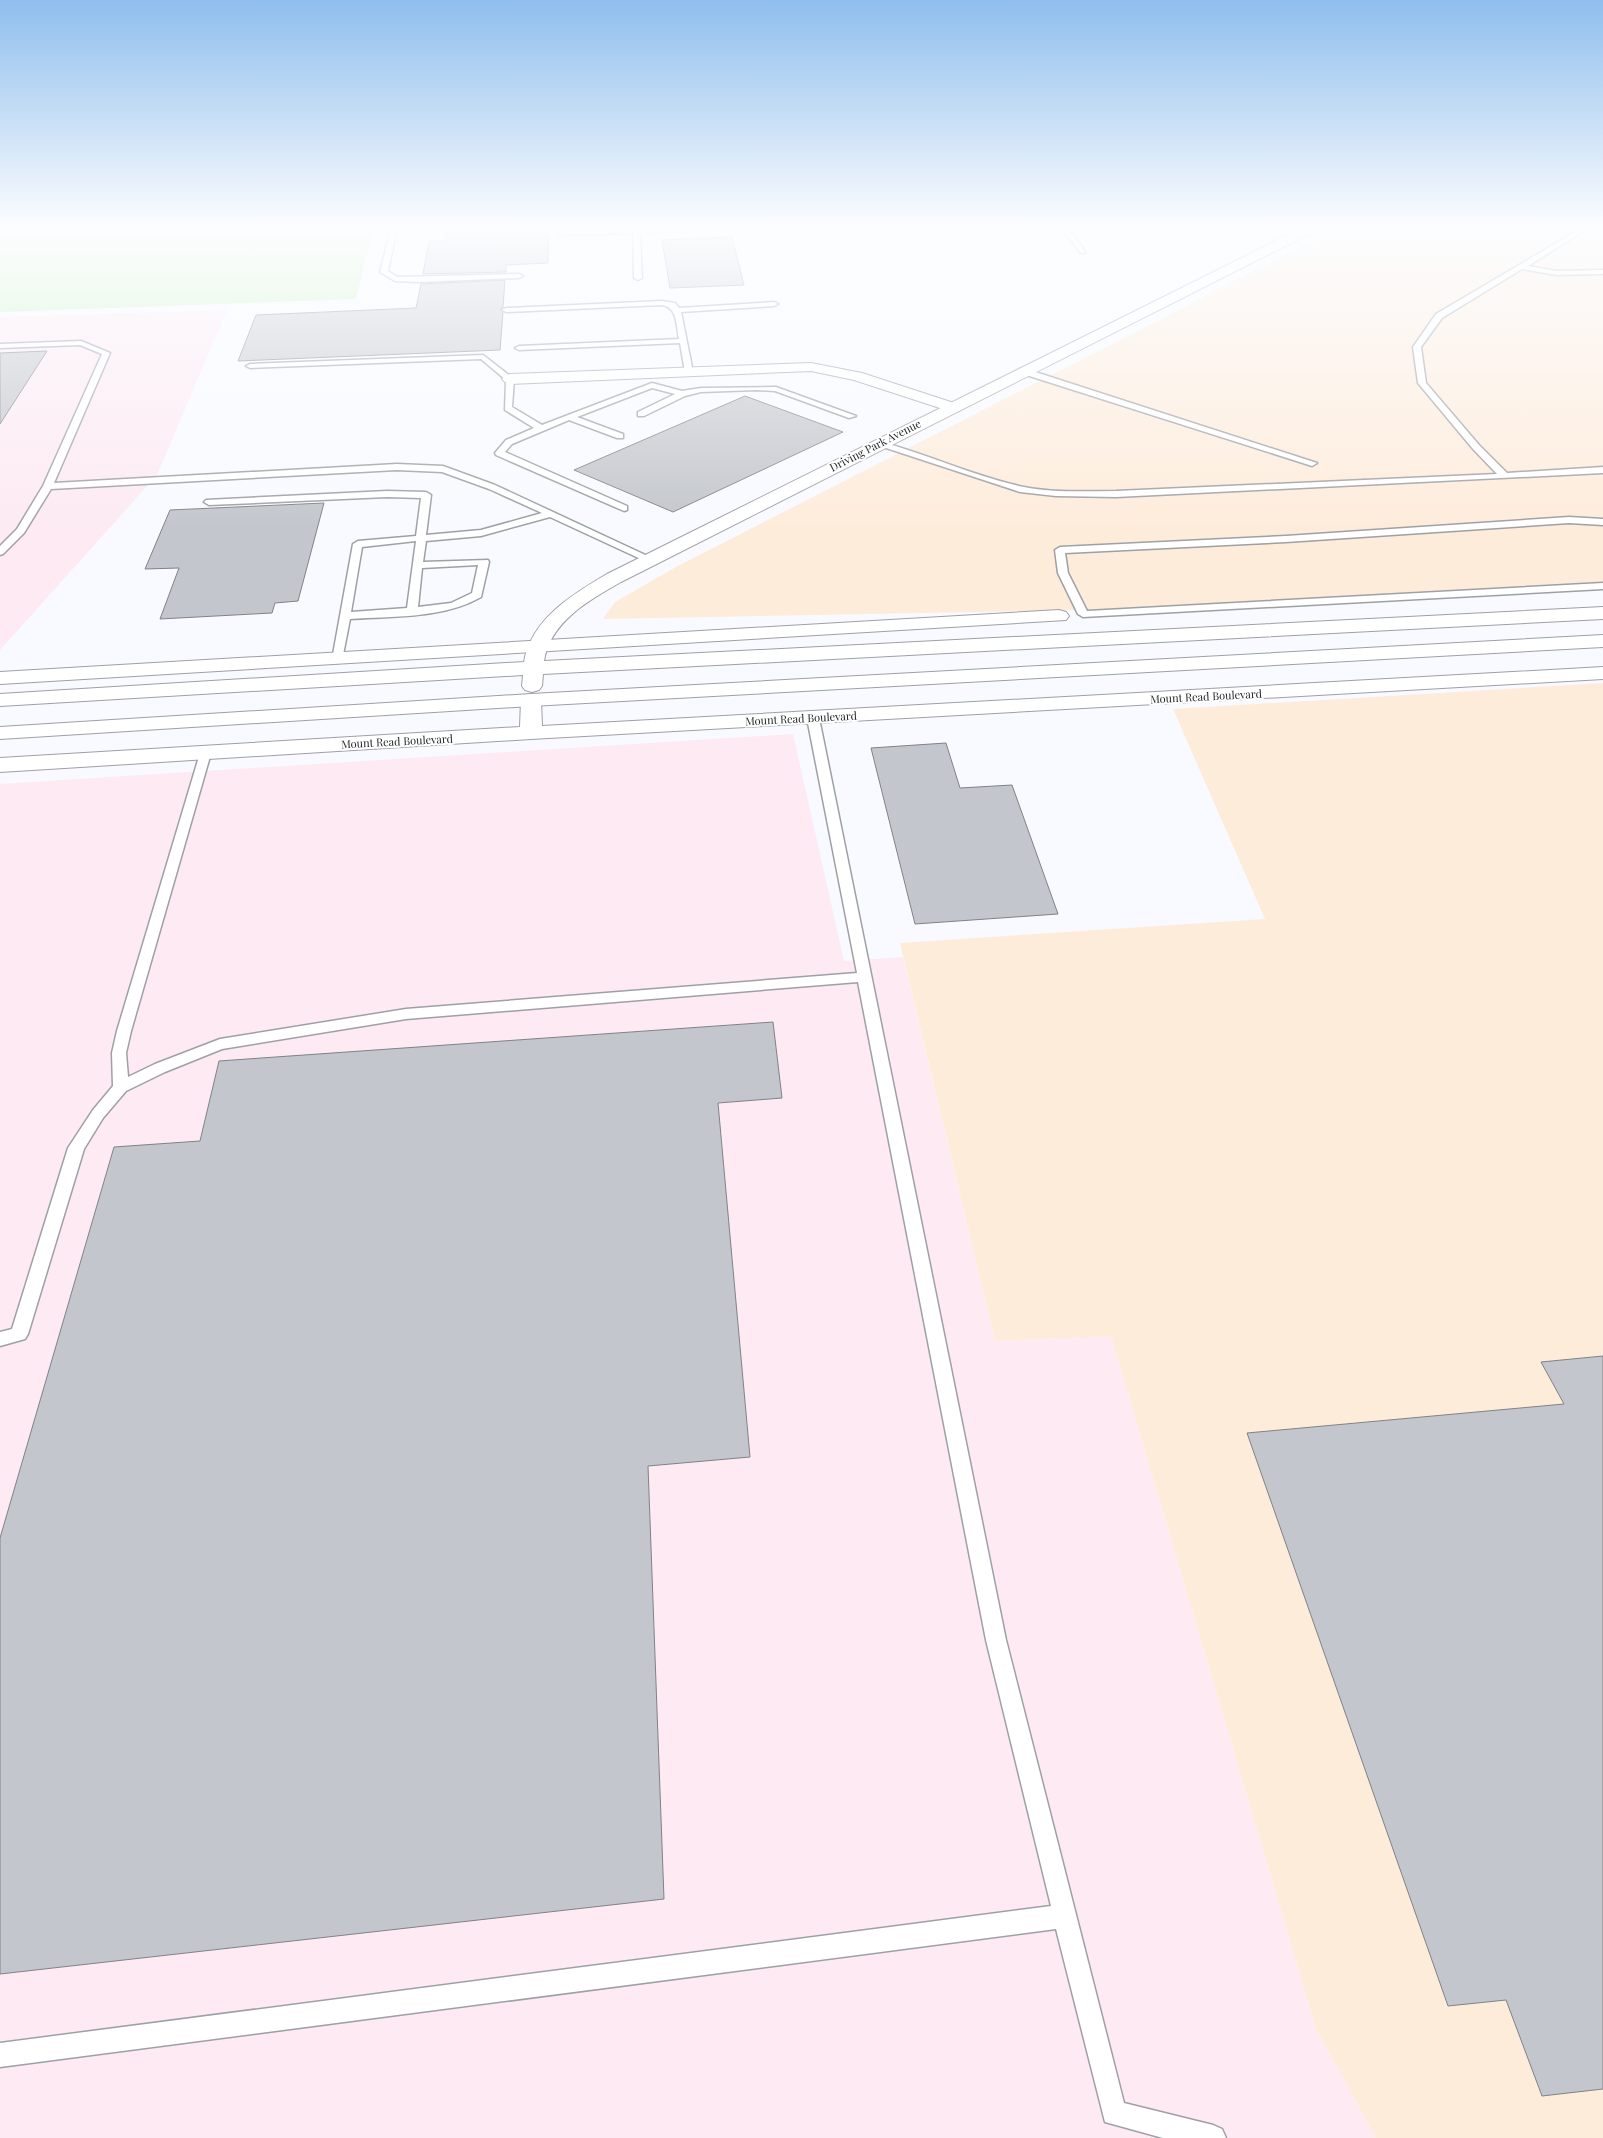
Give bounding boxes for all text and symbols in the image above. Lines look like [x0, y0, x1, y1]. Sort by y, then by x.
street label: Driving Park Avenue [827, 415, 924, 475]
street label: Mount Read Boulevard [1150, 686, 1263, 706]
street label: Mount Read Boulevard [745, 708, 858, 728]
street label: Mount Read Boulevard [341, 731, 454, 751]

